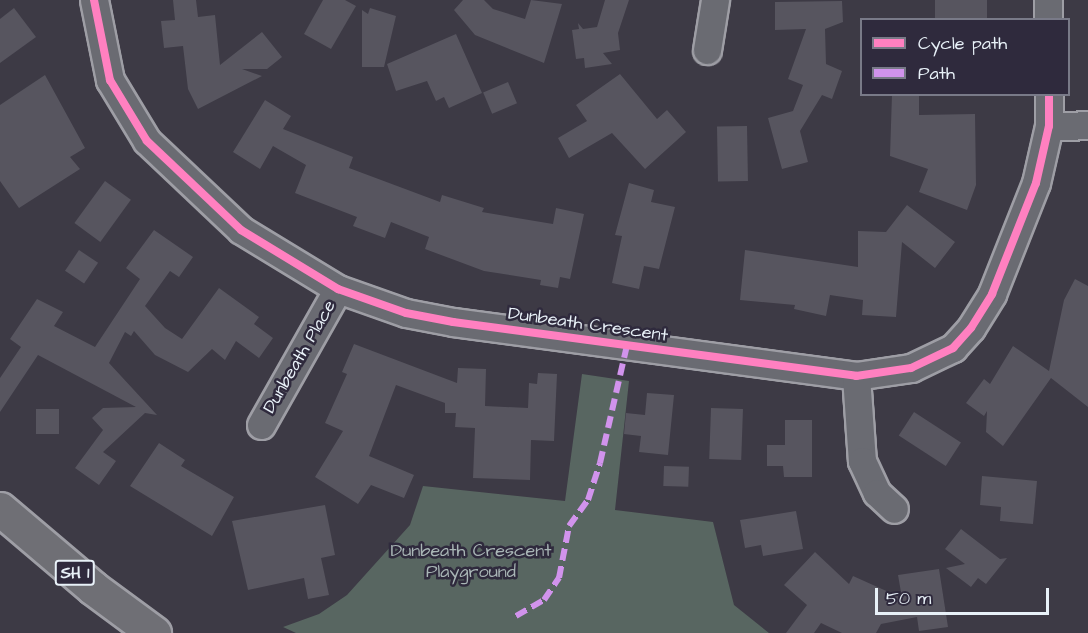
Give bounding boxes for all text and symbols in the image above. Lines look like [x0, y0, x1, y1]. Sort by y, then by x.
legend [860, 18, 1070, 96]
text: Cycle path [918, 31, 1007, 56]
text: Path [918, 61, 955, 86]
street label: Dunbeath Place [259, 297, 341, 417]
street label: Dunbeath Crescent [507, 303, 669, 347]
park label: Dunbeath Crescent Playground [390, 541, 552, 584]
road number: SH 1 [54, 560, 96, 586]
scale bar [878, 576, 1052, 614]
text: 50 m [886, 586, 931, 611]

